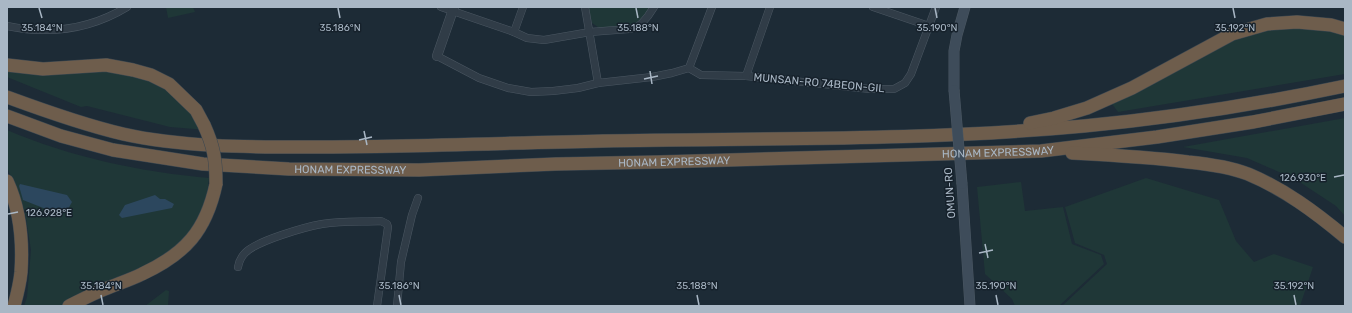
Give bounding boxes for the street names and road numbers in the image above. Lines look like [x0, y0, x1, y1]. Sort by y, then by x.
street label: MUNSAN-RO 74BEON-GIL [753, 71, 885, 95]
street label: HONAM EXPRESSWAY [942, 143, 1055, 160]
street label: HONAM EXPRESSWAY [618, 153, 730, 169]
street label: HONAM EXPRESSWAY [294, 163, 406, 176]
street label: OMUN-RO [942, 167, 958, 219]

